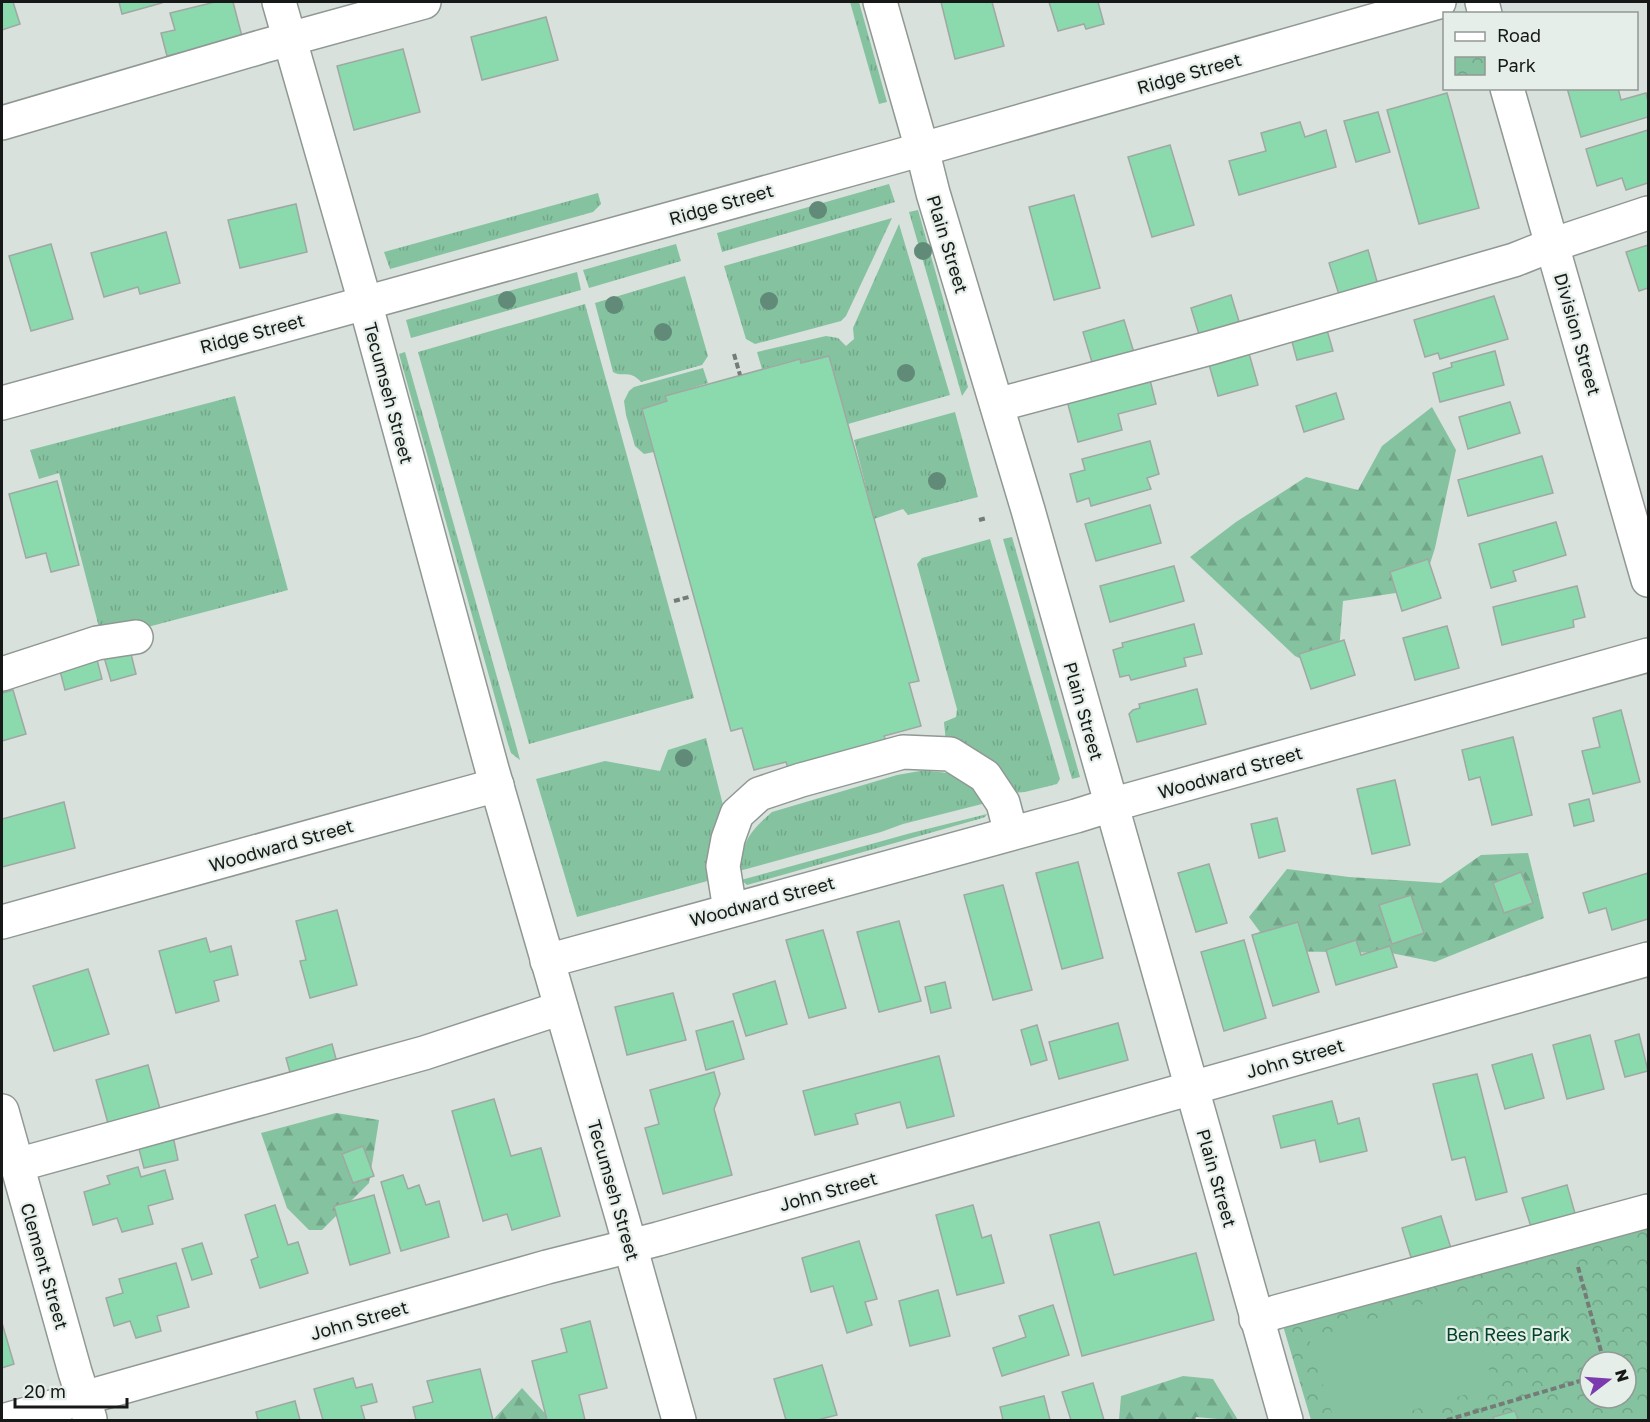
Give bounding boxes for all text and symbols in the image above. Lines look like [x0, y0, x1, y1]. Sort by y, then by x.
legend [1443, 12, 1638, 90]
text: Road [1497, 24, 1541, 46]
street label: Ridge Street [1134, 48, 1244, 98]
text: Park [1497, 54, 1536, 76]
street label: Ridge Street [666, 179, 776, 229]
street label: Plain Street [923, 192, 973, 296]
street label: Division Street [1550, 270, 1606, 398]
street label: Ridge Street [197, 308, 307, 358]
street label: Tecumseh Street [360, 320, 418, 466]
street label: Plain Street [1059, 659, 1109, 763]
street label: Woodward Street [1155, 741, 1305, 803]
street label: Woodward Street [206, 814, 356, 876]
street label: Woodward Street [687, 871, 837, 931]
street label: John Street [1244, 1034, 1346, 1082]
street label: Tecumseh Street [583, 1117, 645, 1263]
street label: Plain Street [1192, 1126, 1242, 1230]
street label: John Street [777, 1167, 879, 1215]
street label: Clement Street [16, 1200, 74, 1332]
street label: John Street [308, 1296, 410, 1344]
park label: Ben Rees Park [1446, 1323, 1570, 1345]
north arrow [1578, 1350, 1638, 1410]
text: N [1611, 1367, 1634, 1384]
scale bar [15, 1371, 128, 1409]
text: 20 m [24, 1380, 66, 1402]

